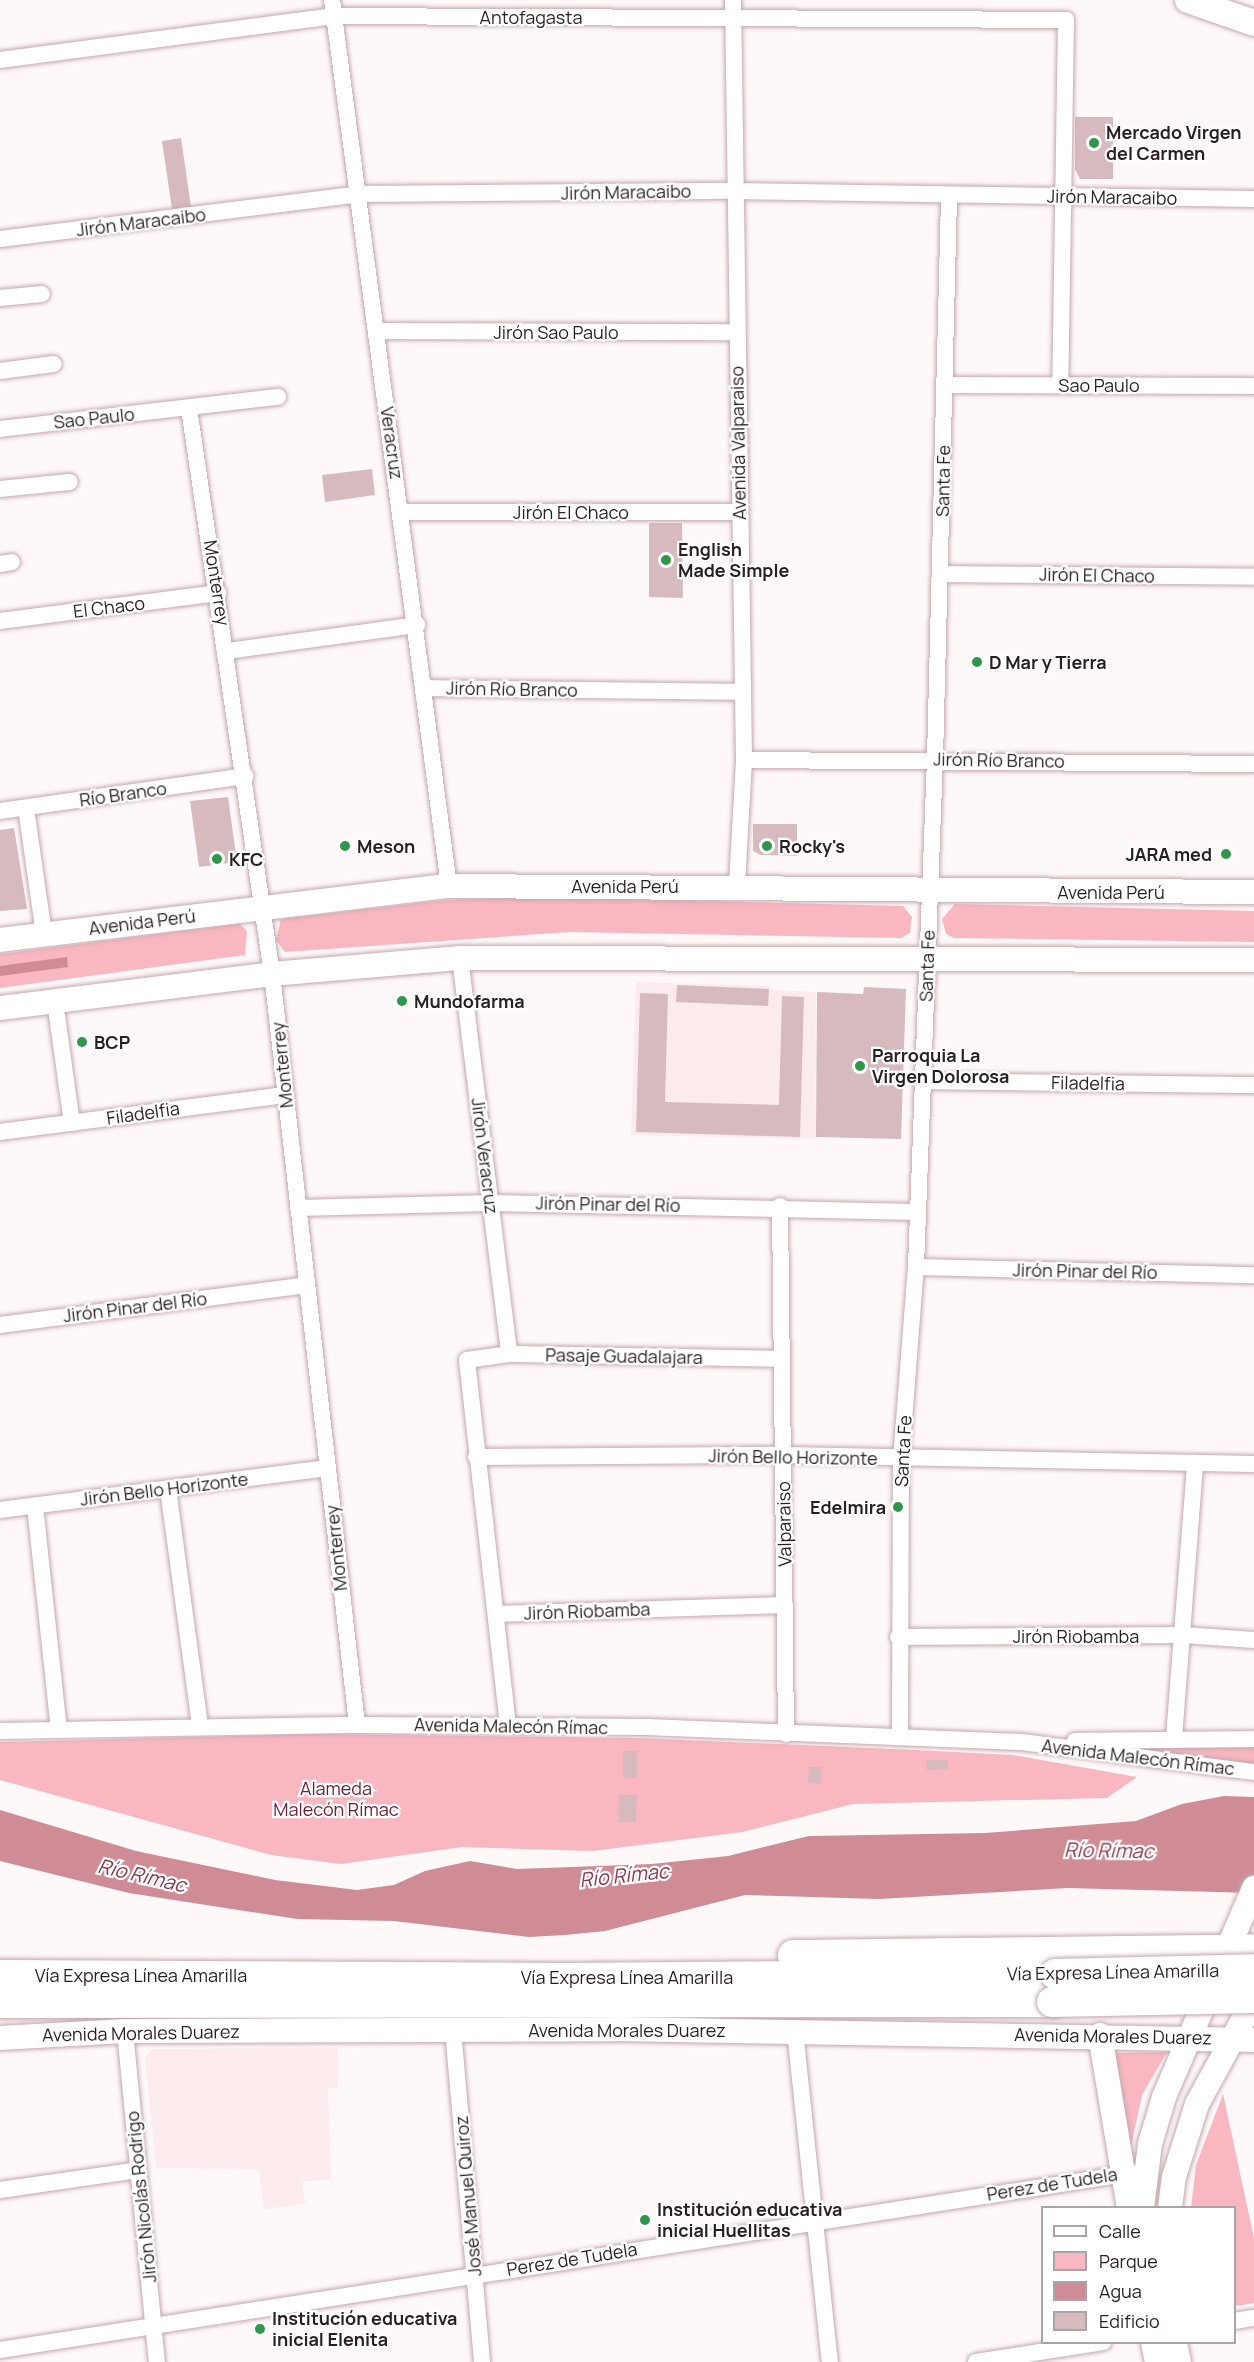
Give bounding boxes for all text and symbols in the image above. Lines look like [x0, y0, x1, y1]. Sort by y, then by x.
street label: Antofagasta [479, 6, 583, 28]
place label: Mercado Virgen del Carmen [1106, 122, 1242, 164]
marker: Mercado Virgen del Carmen [1087, 136, 1101, 150]
street label: Jirón Maracaibo [561, 180, 691, 204]
street label: Jirón Maracaibo [1047, 185, 1177, 209]
street label: Jirón Maracaibo [75, 203, 207, 241]
street label: Jirón Sao Paulo [493, 321, 619, 343]
street label: Avenida Valparaiso [726, 366, 750, 520]
street label: Sao Paulo [1058, 374, 1140, 396]
street label: Sao Paulo [52, 403, 136, 433]
street label: Veracruz [376, 405, 408, 481]
street label: Santa Fe [932, 445, 954, 517]
street label: Jirón El Chaco [513, 501, 629, 523]
street label: Monterrey [200, 539, 234, 627]
place label: English Made Simple [678, 539, 789, 582]
marker: English Made Simple [659, 553, 673, 567]
street label: Jirón El Chaco [1039, 563, 1155, 587]
street label: El Chaco [72, 592, 146, 622]
place label: D Mar y Tierra [989, 651, 1107, 673]
marker: D Mar y Tierra [970, 655, 984, 669]
street label: Jirón Río Branco [446, 677, 578, 701]
street label: Jirón Río Branco [933, 748, 1065, 772]
street label: Río Branco [78, 777, 168, 811]
place label: Meson [357, 835, 415, 857]
place label: Rocky's [779, 835, 845, 857]
marker: Meson [338, 839, 352, 853]
marker: Rocky's [760, 839, 774, 853]
place label: JARA med [1126, 843, 1212, 865]
marker: JARA med [1217, 845, 1235, 863]
place label: KFC [229, 848, 263, 870]
marker: KFC [210, 852, 224, 866]
street label: Avenida Perú [571, 875, 679, 897]
street label: Avenida Perú [1057, 881, 1165, 903]
street label: Avenida Perú [87, 905, 197, 939]
street label: Santa Fe [915, 930, 939, 1002]
place label: Mundofarma [414, 990, 525, 1012]
marker: Mundofarma [395, 994, 409, 1008]
street label: Monterrey [267, 1021, 297, 1109]
place label: BCP [94, 1031, 130, 1053]
marker: BCP [75, 1035, 89, 1049]
place label: Parroquia La Virgen Dolorosa [872, 1045, 1009, 1088]
marker: Parroquia La Virgen Dolorosa [853, 1059, 867, 1073]
street label: Filadelfia [1051, 1072, 1125, 1094]
street label: Filadelfia [105, 1097, 181, 1129]
street label: Jirón Veracruz [467, 1097, 503, 1215]
street label: Jirón Pinar del Río [535, 1192, 681, 1216]
street label: Jirón Pinar del Río [1012, 1259, 1158, 1283]
street label: Jirón Pinar del Río [62, 1287, 208, 1327]
street label: Pasaje Guadalajara [545, 1344, 703, 1368]
street label: Santa Fe [890, 1415, 916, 1487]
street label: Jirón Bello Horizonte [708, 1445, 878, 1469]
street label: Jirón Bello Horizonte [79, 1468, 249, 1510]
street label: Valparaiso [772, 1481, 796, 1567]
place label: Edelmira [810, 1496, 886, 1518]
marker: Edelmira [891, 1500, 905, 1514]
street label: Monterrey [321, 1504, 351, 1592]
street label: Jirón Riobamba [523, 1598, 651, 1624]
street label: Jirón Riobamba [1013, 1625, 1139, 1647]
street label: Avenida Malecón Rímac [414, 1714, 608, 1738]
street label: Avenida Malecón Rímac [1040, 1734, 1236, 1780]
park label: Alameda Malecón Rímac [273, 1778, 399, 1820]
water label: Río Rímac [1064, 1837, 1154, 1863]
water label: Río Rímac [96, 1853, 188, 1897]
water label: Río Rímac [578, 1858, 670, 1892]
street label: Vía Expresa Línea Amarilla [1007, 1959, 1219, 1985]
street label: Vía Expresa Línea Amarilla [35, 1964, 247, 1986]
street label: Vía Expresa Línea Amarilla [521, 1966, 733, 1988]
street label: Avenida Morales Duarez [528, 2019, 726, 2041]
street label: Avenida Morales Duarez [42, 2020, 240, 2046]
street label: Avenida Morales Duarez [1014, 2023, 1212, 2049]
street label: Jirón Nicolás Rodrigo [121, 2110, 161, 2284]
street label: José Manuel Quiroz [450, 2115, 486, 2277]
street label: Perez de Tudela [985, 2163, 1119, 2205]
place label: Institución educativa inicial Huellitas [657, 2199, 842, 2242]
legend [1041, 2206, 1236, 2344]
marker: Institución educativa inicial Huellitas [638, 2213, 652, 2227]
text: Calle [1099, 2219, 1141, 2243]
street label: Perez de Tudela [505, 2238, 639, 2280]
text: Parque [1099, 2249, 1158, 2273]
text: Agua [1099, 2279, 1142, 2303]
place label: Institución educativa inicial Elenita [272, 2308, 457, 2350]
text: Edificio [1099, 2309, 1160, 2333]
marker: Institución educativa inicial Elenita [253, 2322, 267, 2336]

